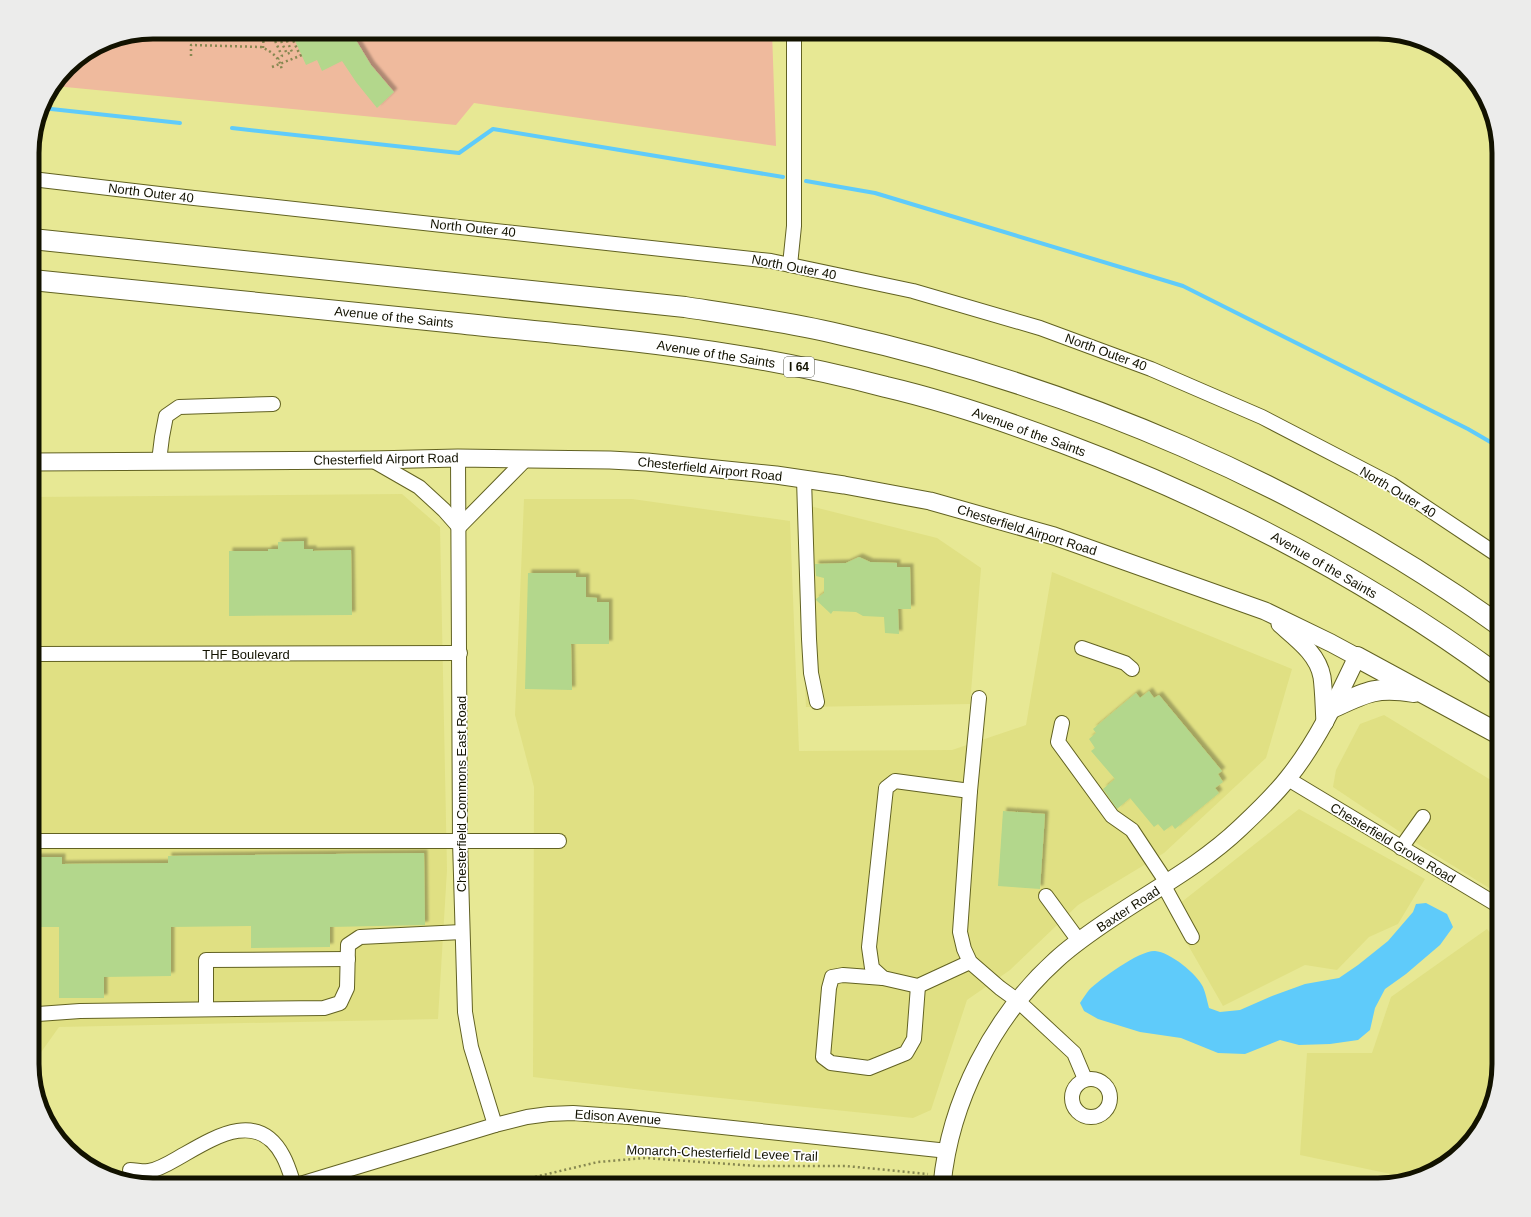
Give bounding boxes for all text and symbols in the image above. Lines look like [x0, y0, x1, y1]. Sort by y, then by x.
street label: North Outer 40 [107, 180, 195, 206]
street label: North Outer 40 [429, 216, 517, 240]
street label: North Outer 40 [750, 251, 838, 283]
street label: Avenue of the Saints [334, 303, 455, 331]
street label: North Outer 40 [1063, 330, 1149, 374]
street label: Avenue of the Saints [656, 337, 777, 371]
road number: I 64 [784, 357, 814, 377]
street label: Avenue of the Saints [970, 404, 1088, 460]
street label: Chesterfield Airport Road [313, 450, 459, 468]
street label: Chesterfield Airport Road [637, 454, 783, 484]
street label: North Outer 40 [1357, 463, 1439, 521]
street label: Chesterfield Airport Road [955, 502, 1099, 558]
street label: Avenue of the Saints [1268, 529, 1380, 602]
street label: THF Boulevard [202, 647, 290, 662]
street label: Chesterfield Commons East Road [454, 696, 469, 892]
street label: Chesterfield Grove Road [1328, 800, 1458, 886]
street label: Baxter Road [1094, 883, 1162, 935]
street label: Edison Avenue [574, 1107, 662, 1127]
street label: Monarch-Chesterfield Levee Trail [626, 1142, 818, 1164]

